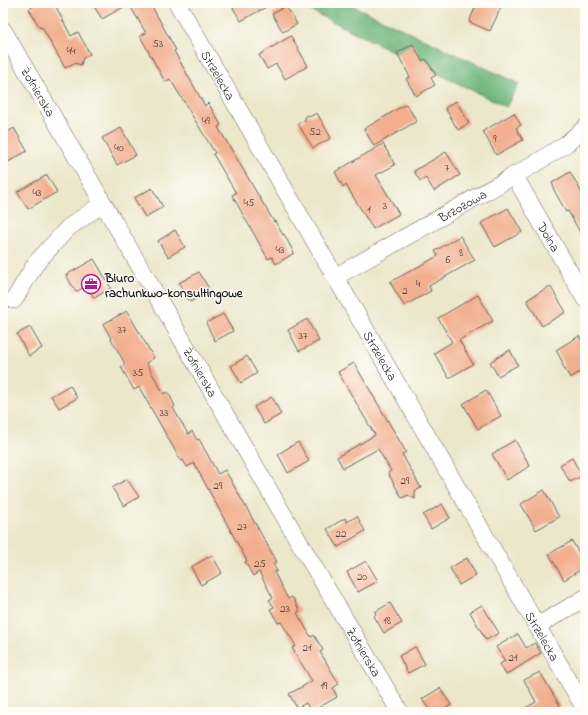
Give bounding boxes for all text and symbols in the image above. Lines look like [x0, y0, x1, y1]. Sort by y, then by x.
house number: 53 [153, 36, 164, 52]
house number: 44 [66, 43, 76, 59]
street label: Strzelecka [195, 47, 239, 104]
street label: Żołnierska [15, 64, 59, 121]
house number: 49 [202, 113, 211, 129]
house number: 52 [309, 124, 321, 140]
house number: 9 [493, 131, 497, 147]
house number: 40 [114, 140, 124, 156]
house number: 7 [445, 160, 450, 176]
house number: 43 [32, 185, 42, 201]
street label: Brzozowa [434, 185, 490, 228]
house number: 45 [244, 195, 254, 211]
house number: 3 [383, 198, 388, 214]
house number: 1 [367, 202, 371, 218]
street label: Dolna [531, 218, 564, 256]
house number: 43 [275, 242, 285, 258]
house number: 8 [459, 245, 463, 261]
house number: 6 [446, 252, 451, 268]
place label: Biuro rachunkwo-konsultingowe [104, 269, 244, 305]
office icon: Biuro rachunkwo-konsultingowe [80, 273, 102, 295]
house number: 4 [416, 276, 421, 292]
house number: 2 [402, 283, 408, 299]
house number: 37 [117, 322, 127, 338]
house number: 37 [298, 328, 308, 344]
street label: Strzelecka [357, 328, 401, 385]
street label: Żołnierska [178, 344, 221, 401]
house number: 35 [133, 365, 143, 381]
house number: 33 [159, 405, 169, 421]
house number: 29 [401, 473, 410, 489]
house number: 29 [214, 478, 223, 494]
house number: 27 [237, 519, 247, 535]
house number: 22 [336, 526, 347, 542]
house number: 25 [254, 556, 266, 572]
house number: 20 [357, 569, 367, 585]
house number: 23 [280, 601, 290, 617]
street label: Strzelecka [520, 608, 563, 665]
house number: 18 [383, 613, 391, 629]
street label: Żołnierska [341, 624, 385, 681]
house number: 21 [303, 640, 312, 656]
house number: 21 [509, 650, 518, 666]
house number: 19 [321, 678, 328, 694]

